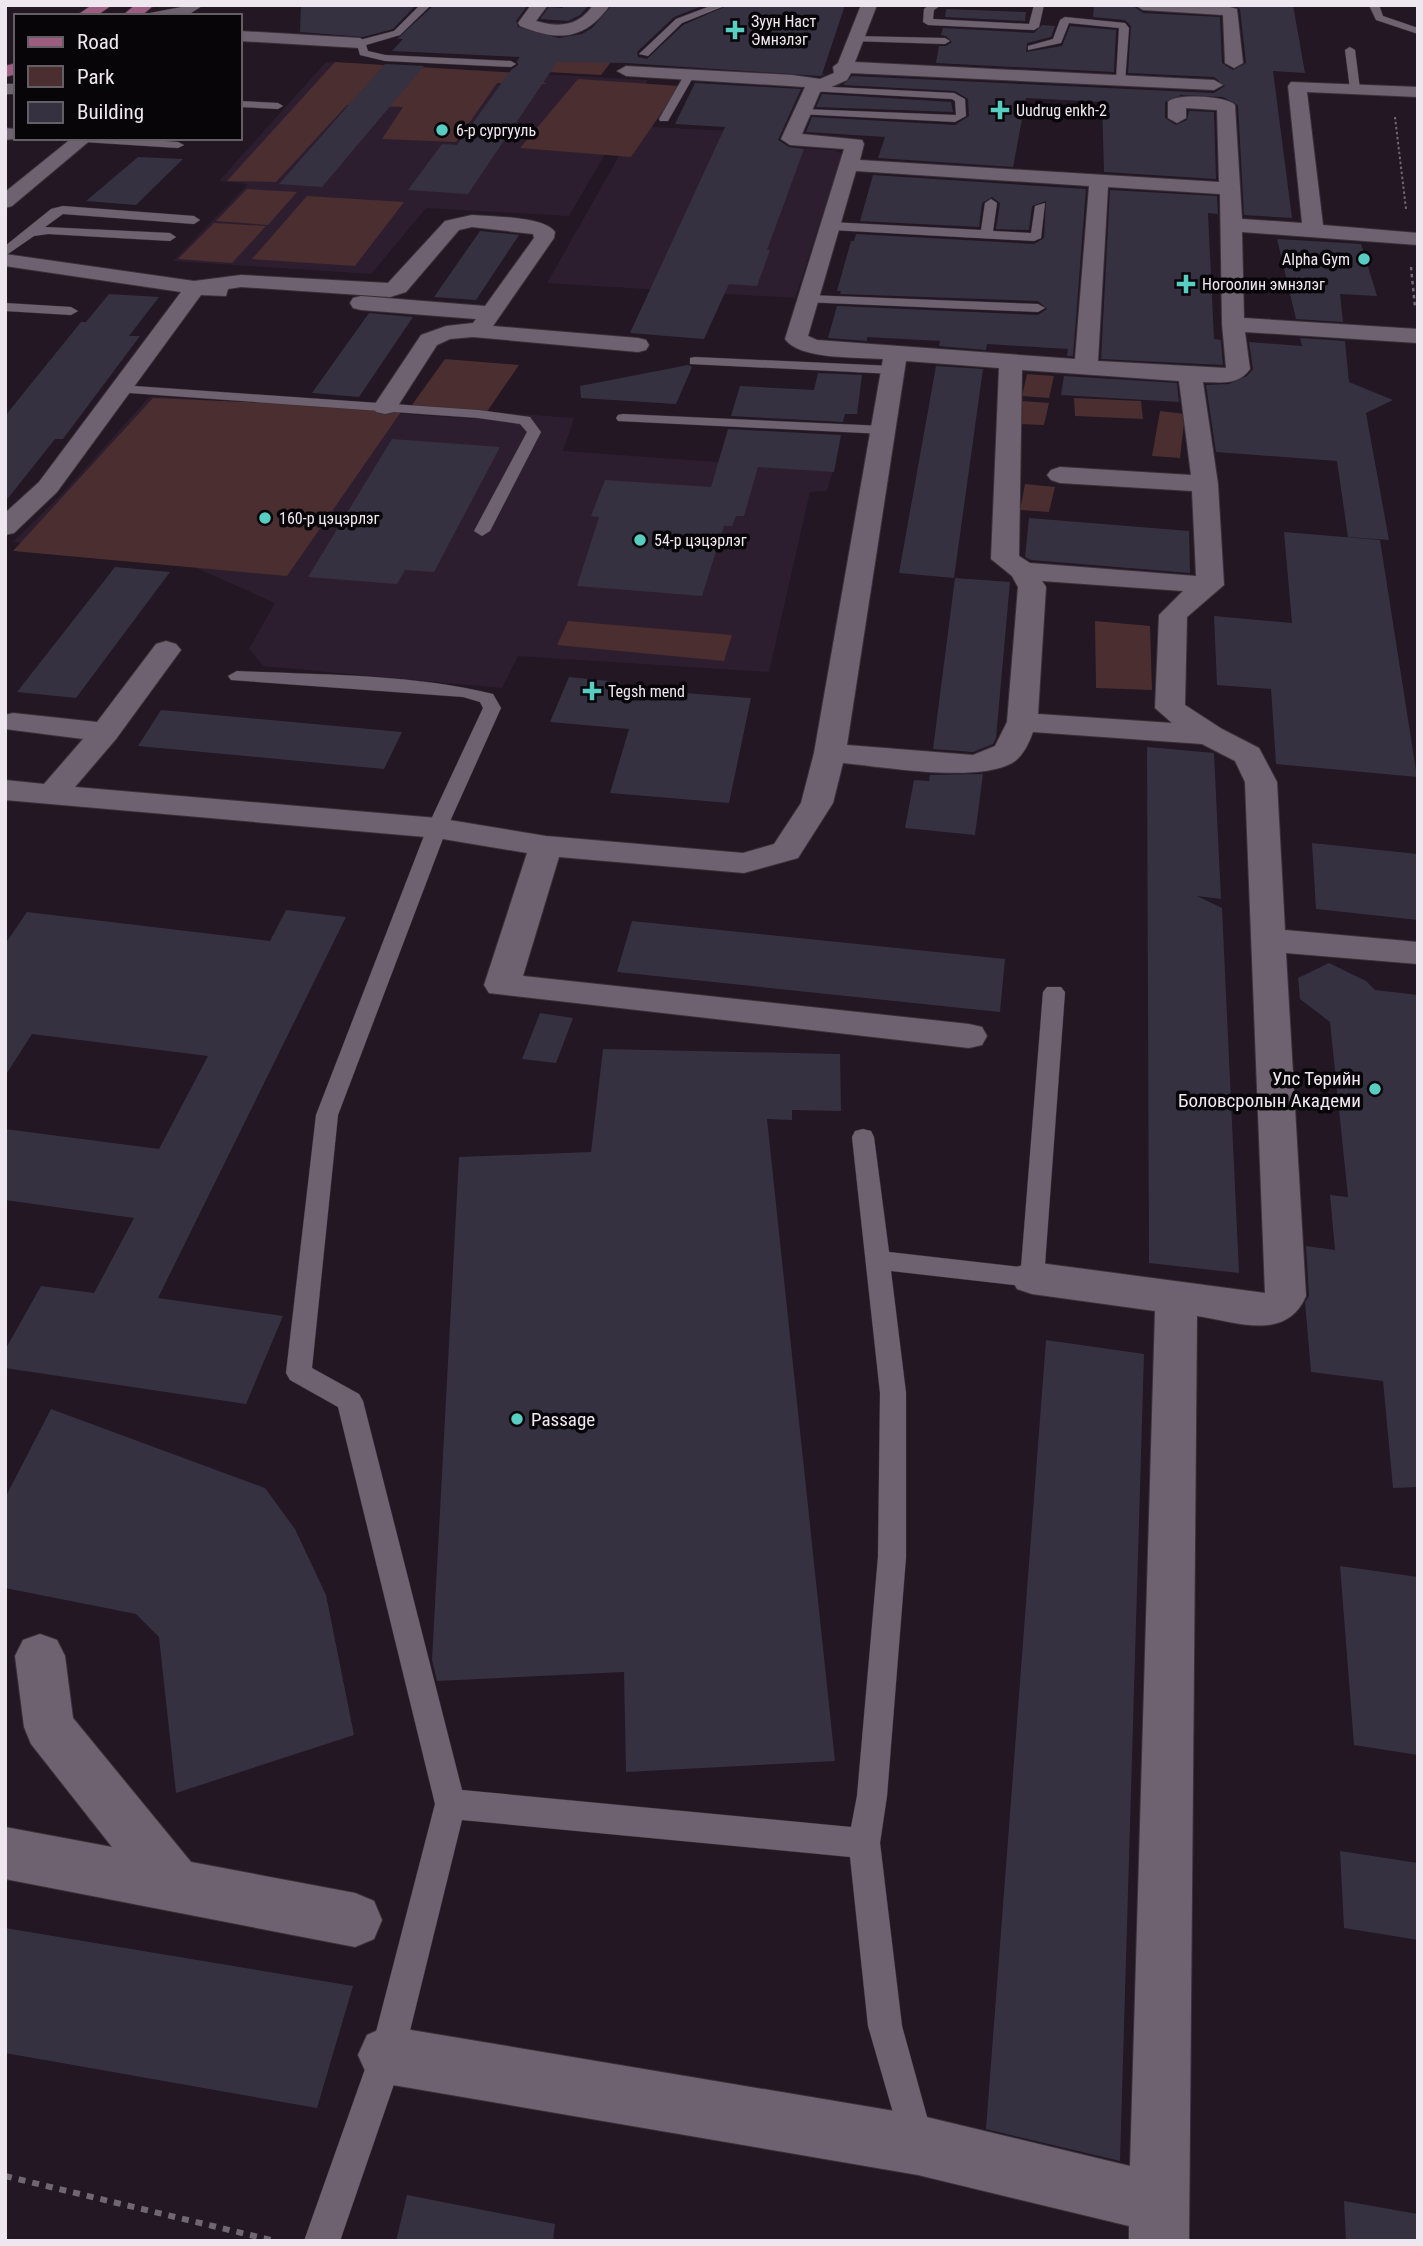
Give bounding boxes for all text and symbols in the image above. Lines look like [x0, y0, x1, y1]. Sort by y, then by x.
place label: Зуун Наст Эмнэлэг [751, 12, 816, 49]
legend [14, 14, 242, 140]
marker: Зуун Наст Эмнэлэг [725, 20, 745, 40]
text: Road [77, 30, 119, 54]
text: Park [77, 65, 115, 89]
text: Building [77, 100, 144, 124]
marker: Uudrug enkh-2 [990, 100, 1010, 120]
place label: Uudrug enkh-2 [1016, 101, 1107, 120]
place label: 6-р сургууль [456, 121, 536, 140]
marker: 6-р сургууль [434, 122, 450, 138]
place label: Alpha Gym [1282, 250, 1350, 269]
marker: Alpha Gym [1356, 251, 1372, 267]
marker: Ногоолин эмнэлэг [1176, 274, 1196, 294]
place label: Ногоолин эмнэлэг [1202, 275, 1325, 294]
place label: 160-р цэцэрлэг [279, 509, 380, 528]
marker: 160-р цэцэрлэг [257, 510, 273, 526]
place label: 54-р цэцэрлэг [654, 531, 747, 550]
marker: 54-р цэцэрлэг [632, 532, 648, 548]
marker: Tegsh mend [582, 681, 602, 701]
place label: Tegsh mend [608, 682, 685, 701]
place label: Улс Төрийн Боловсролын Академи [1178, 1067, 1361, 1112]
marker: Улс Төрийн Боловсролын Академи [1367, 1081, 1383, 1097]
place label: Passage [531, 1408, 595, 1431]
marker: Passage [509, 1411, 525, 1427]

